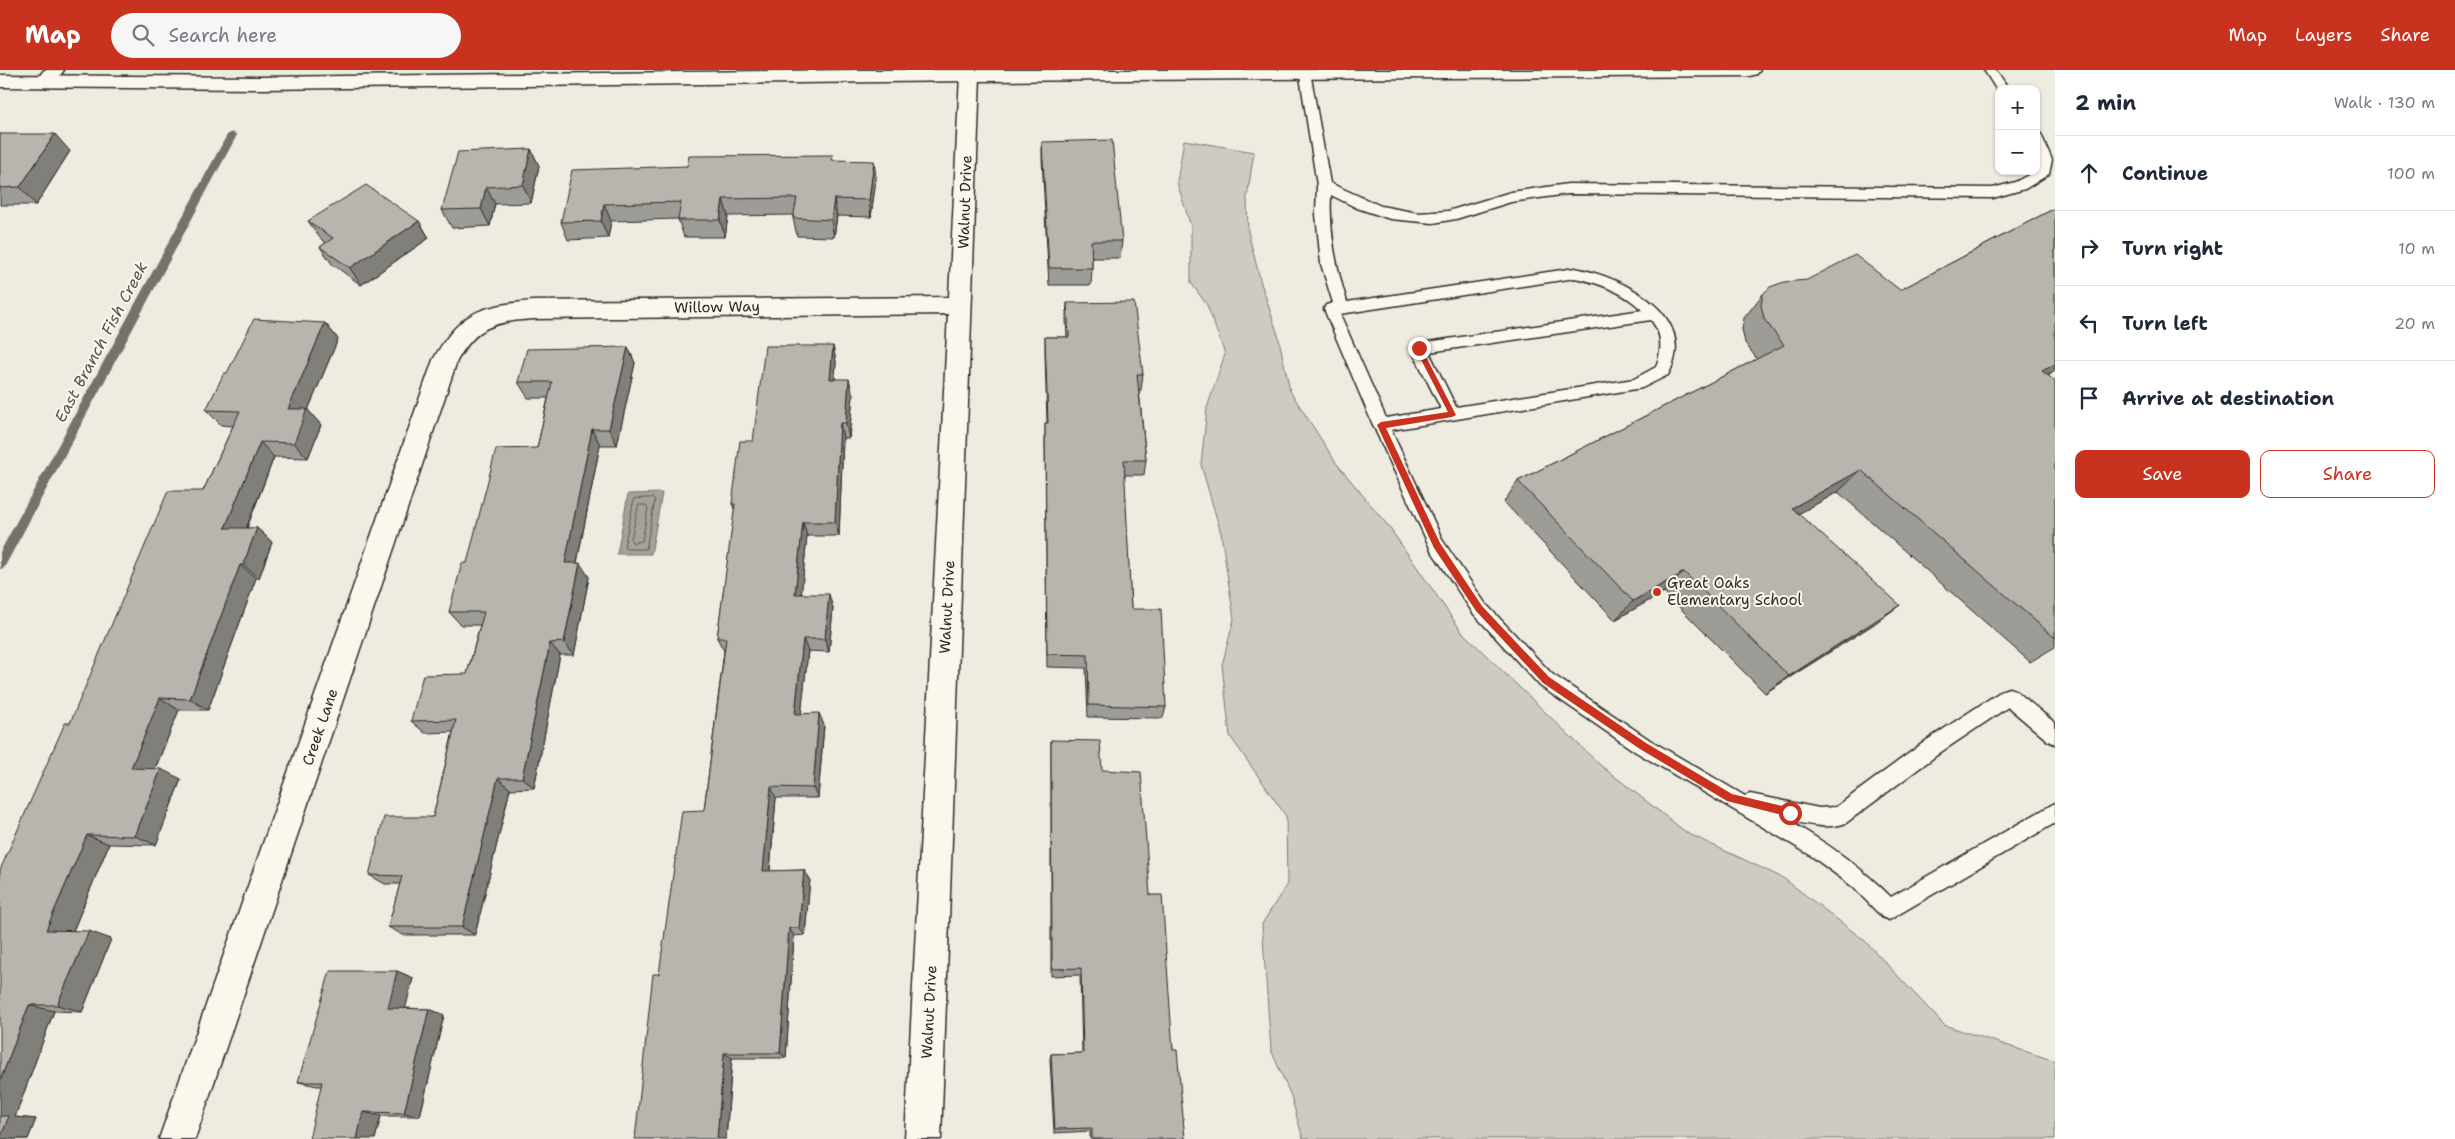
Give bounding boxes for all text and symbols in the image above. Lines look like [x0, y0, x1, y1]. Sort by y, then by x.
search box [111, 13, 461, 58]
text: Map [25, 19, 81, 51]
icon: search [129, 21, 157, 49]
text: Search here [169, 23, 277, 48]
text: Map [2229, 23, 2267, 47]
text: Layers [2295, 23, 2352, 47]
text: Share [2380, 23, 2430, 47]
map controls [1995, 85, 2040, 175]
button: + [1995, 85, 2040, 130]
text: 2 min [2075, 89, 2136, 117]
text: Walk · 130 m [2334, 92, 2435, 113]
button: − [1995, 130, 2040, 175]
street label: Walnut Drive [953, 155, 977, 249]
icon: ahead [2075, 159, 2103, 187]
text: Continue [2122, 161, 2208, 186]
text: 100 m [2387, 163, 2435, 184]
icon: right [2075, 234, 2103, 262]
text: Turn right [2122, 236, 2223, 261]
text: 10 m [2398, 238, 2435, 259]
water label: East Branch Fish Creek [50, 258, 152, 426]
street label: Willow Way [674, 296, 760, 318]
icon: left [2075, 309, 2103, 337]
text: Turn left [2122, 311, 2208, 336]
text: 20 m [2394, 313, 2435, 334]
route end [1408, 337, 1431, 360]
icon: arrive [2075, 384, 2103, 412]
text: Arrive at destination [2122, 386, 2334, 411]
button: Save [2075, 450, 2250, 498]
button: Share [2260, 450, 2435, 498]
street label: Walnut Drive [935, 560, 959, 654]
place label: Great Oaks Elementary School [1667, 573, 1803, 610]
marker: Great Oaks Elementary School [1651, 586, 1663, 598]
street label: Creek Lane [297, 686, 343, 768]
route start [1779, 802, 1802, 825]
street label: Walnut Drive [917, 965, 941, 1059]

